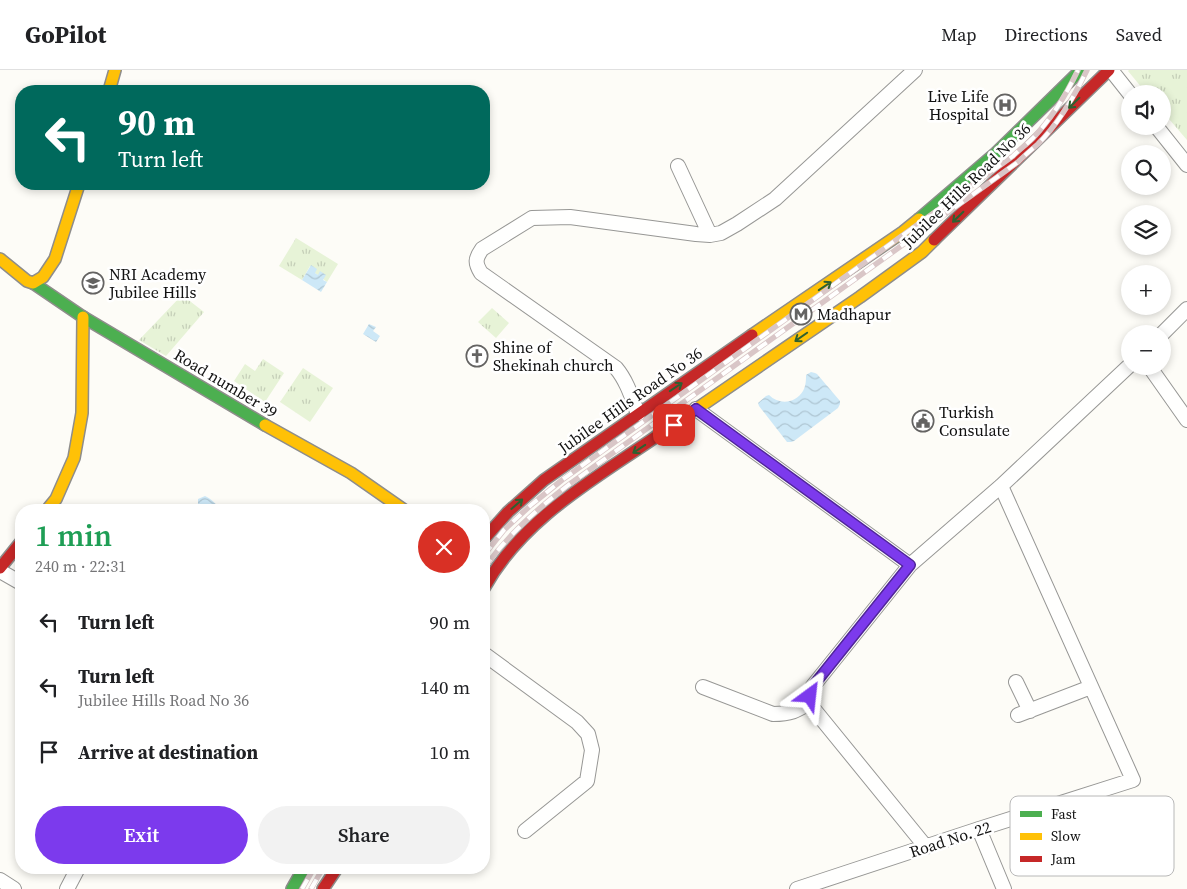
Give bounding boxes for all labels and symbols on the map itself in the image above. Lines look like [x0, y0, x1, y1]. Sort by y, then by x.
place label: Live Life Hospital [927, 85, 989, 125]
hospital icon: Live Life Hospital [993, 93, 1017, 117]
one-way arrow [1068, 97, 1080, 109]
street label: Jubilee Hills Road No 36 [896, 118, 1035, 253]
one-way arrow [951, 211, 964, 223]
place label: NRI Academy Jubilee Hills [108, 263, 207, 303]
school or university icon: NRI Academy Jubilee Hills [81, 271, 105, 295]
one-way arrow [818, 281, 832, 291]
metro station icon: Madhapur [789, 302, 813, 326]
place label: Madhapur [817, 303, 891, 325]
one-way arrow [795, 332, 809, 342]
place label: Shine of Shekinah church [493, 336, 614, 376]
street label: Jubilee Hills Road No 36 [553, 342, 706, 459]
street label: Road number 39 [170, 343, 282, 423]
church icon: Shine of Shekinah church [465, 344, 489, 368]
one-way arrow [669, 382, 683, 392]
place label: Turkish Consulate [939, 401, 1010, 441]
pin [653, 404, 695, 446]
public building icon: Turkish Consulate [911, 409, 935, 433]
one-way arrow [632, 444, 646, 454]
one-way arrow [511, 498, 524, 510]
position arrow [783, 669, 835, 721]
legend [1010, 796, 1174, 876]
text: Fast [1051, 804, 1077, 824]
street label: Road No. 22 [906, 815, 994, 863]
text: Slow [1051, 826, 1081, 846]
text: Jam [1050, 849, 1076, 869]

